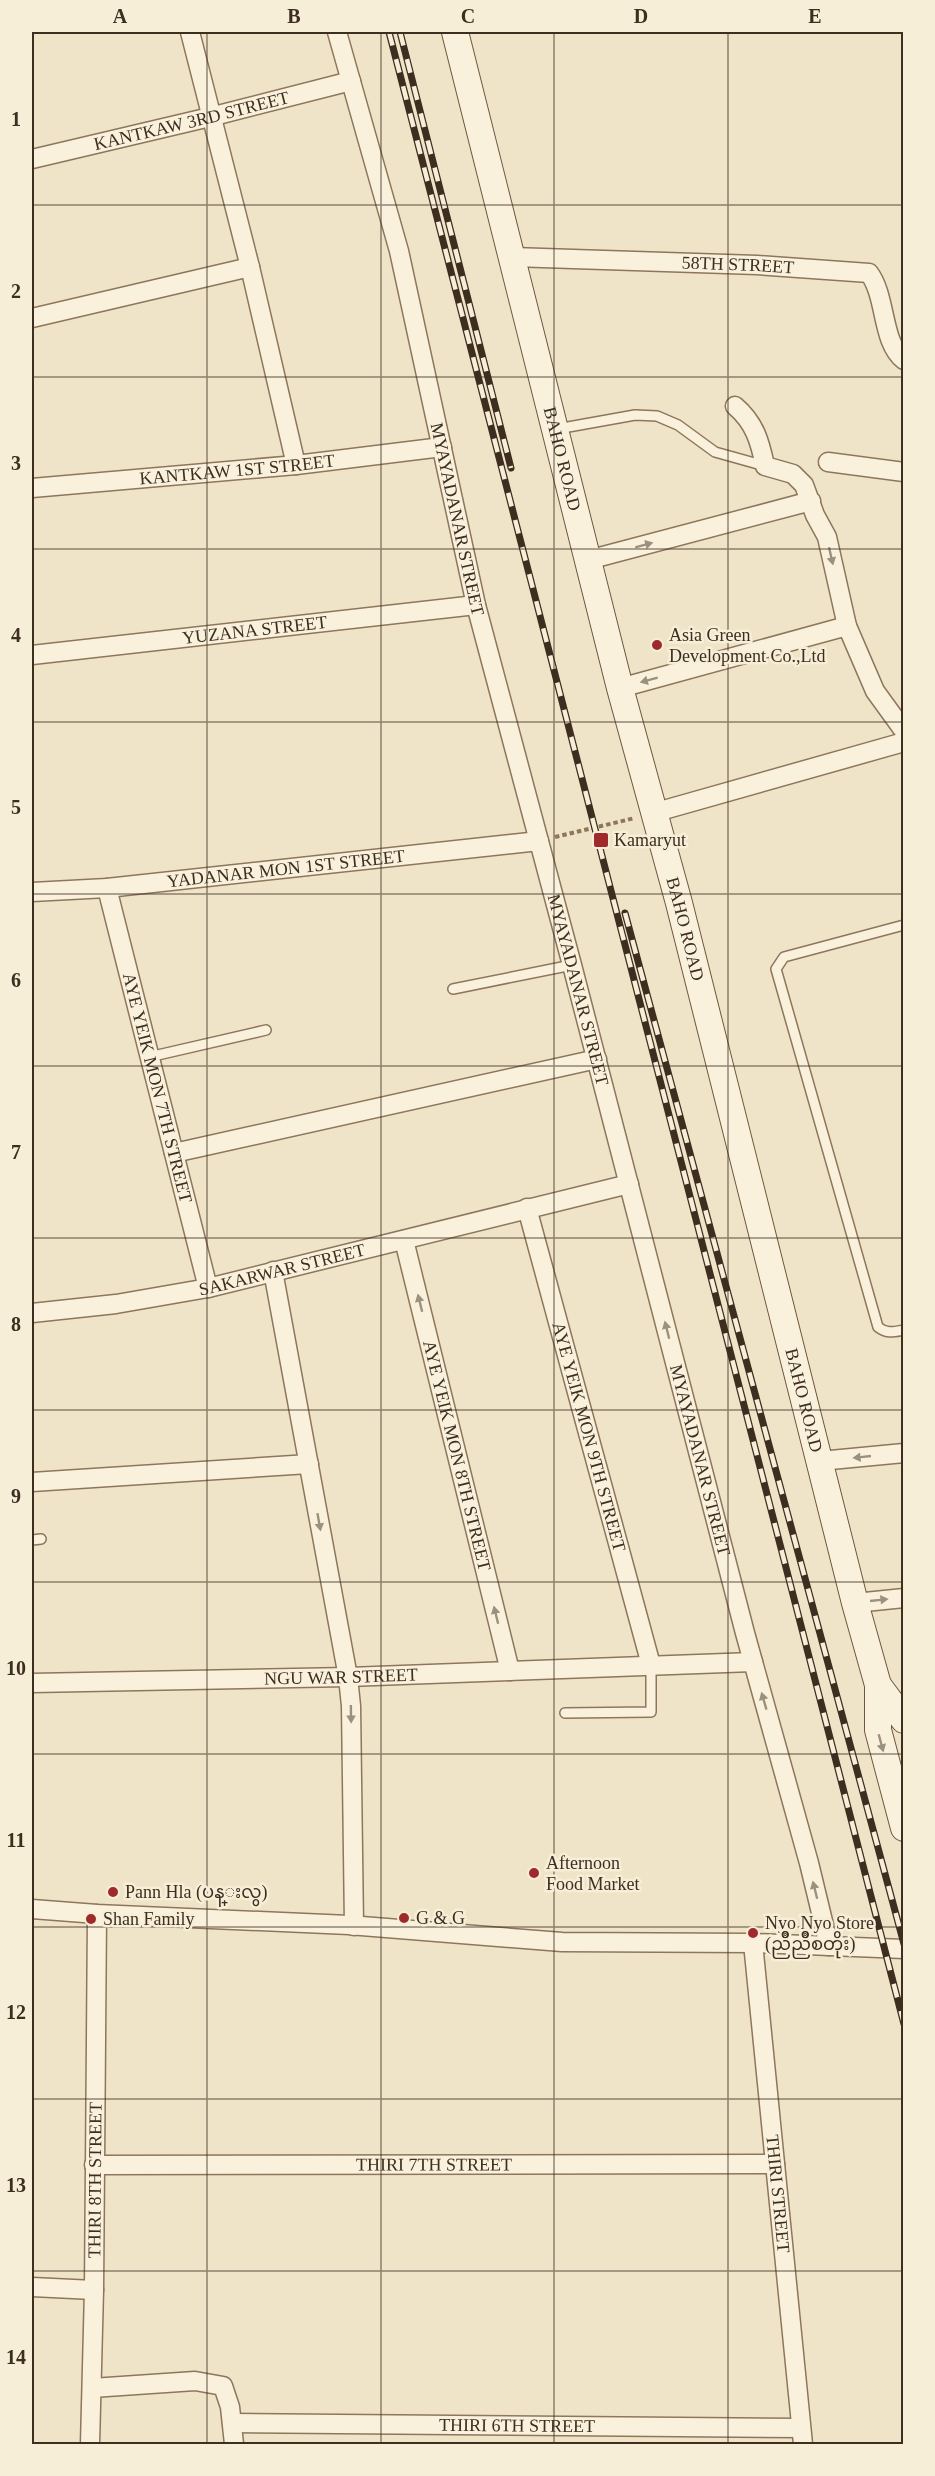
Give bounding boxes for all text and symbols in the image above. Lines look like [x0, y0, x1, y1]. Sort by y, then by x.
text: A [113, 5, 128, 27]
text: B [287, 5, 301, 27]
text: C [461, 5, 475, 27]
text: D [634, 5, 648, 27]
text: E [808, 5, 822, 27]
street label: KANTKAW 3RD STREET [92, 87, 291, 154]
text: 1 [11, 108, 21, 130]
street label: 58TH STREET [681, 253, 795, 278]
text: 2 [11, 280, 21, 302]
street label: BAHO ROAD [540, 405, 585, 513]
street label: MYAYADANAR STREET [427, 421, 488, 618]
street label: KANTKAW 1ST STREET [139, 450, 336, 489]
text: 3 [11, 452, 21, 474]
one-way arrow [635, 540, 653, 550]
one-way arrow [827, 546, 836, 565]
street label: YUZANA STREET [181, 612, 328, 648]
text: 4 [11, 624, 21, 646]
place label: Asia Green Development Co.,Ltd [669, 625, 825, 666]
marker: Asia Green Development Co.,Ltd [650, 638, 664, 652]
one-way arrow [640, 676, 658, 686]
text: 5 [11, 796, 21, 818]
place label: Kamaryut [614, 830, 686, 850]
marker: Kamaryut [592, 831, 610, 849]
street label: YADANAR MON 1ST STREET [166, 846, 406, 891]
street label: BAHO ROAD [662, 875, 708, 983]
street label: MYAYADANAR STREET [544, 892, 613, 1088]
text: 6 [11, 969, 21, 991]
street label: AYE YEIK MON 7TH STREET [119, 971, 196, 1205]
text: 7 [11, 1141, 21, 1163]
street label: SAKARWAR STREET [197, 1240, 367, 1299]
one-way arrow [414, 1294, 424, 1312]
text: 8 [11, 1313, 21, 1335]
street label: AYE YEIK MON 9TH STREET [548, 1320, 630, 1554]
one-way arrow [661, 1321, 671, 1339]
street label: AYE YEIK MON 8TH STREET [419, 1338, 495, 1573]
street label: BAHO ROAD [781, 1346, 827, 1454]
street label: MYAYADANAR STREET [666, 1362, 735, 1558]
one-way arrow [852, 1452, 871, 1462]
text: 9 [11, 1485, 21, 1507]
one-way arrow [315, 1513, 324, 1532]
one-way arrow [870, 1595, 889, 1605]
one-way arrow [490, 1605, 500, 1624]
text: 10 [6, 1657, 26, 1679]
street label: NGU WAR STREET [264, 1664, 418, 1689]
one-way arrow [759, 1692, 768, 1710]
one-way arrow [347, 1705, 356, 1724]
one-way arrow [877, 1734, 887, 1752]
text: 11 [7, 1829, 25, 1851]
place label: Afternoon Food Market [546, 1853, 640, 1894]
marker: Afternoon Food Market [527, 1866, 541, 1880]
one-way arrow [810, 1880, 820, 1899]
place label: Pann Hla (ပန္းလွ) [125, 1882, 268, 1907]
marker: Pann Hla (ပန္းလွ) [106, 1885, 120, 1899]
place label: G & G [416, 1908, 465, 1928]
place label: Shan Family [103, 1909, 195, 1929]
marker: G & G [397, 1911, 411, 1925]
marker: Shan Family [84, 1912, 98, 1926]
place label: Nyo Nyo Store (ညိဳညိဳစတိုး) [765, 1913, 874, 1959]
marker: Nyo Nyo Store (ညိဳညိဳစတိုး) [746, 1926, 760, 1940]
text: 12 [6, 2001, 26, 2023]
street label: THIRI 8TH STREET [84, 2102, 105, 2258]
street label: THIRI STREET [762, 2134, 794, 2254]
street label: THIRI 7TH STREET [356, 2154, 512, 2175]
text: 13 [6, 2174, 26, 2196]
text: 14 [6, 2346, 26, 2368]
street label: THIRI 6TH STREET [439, 2415, 595, 2436]

